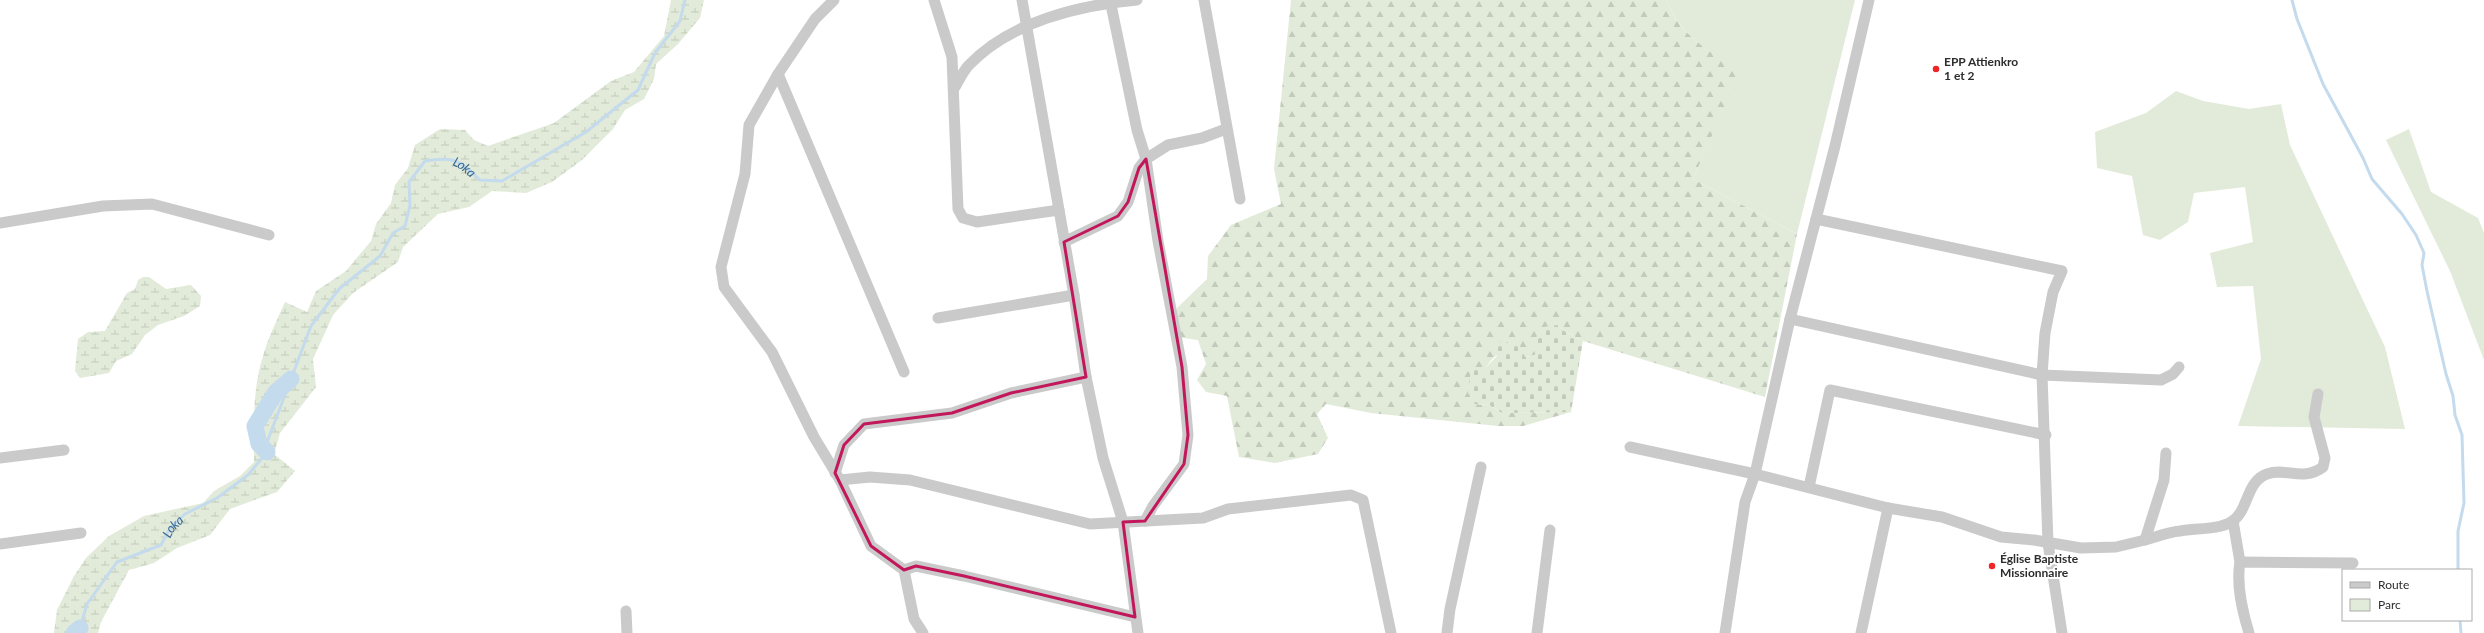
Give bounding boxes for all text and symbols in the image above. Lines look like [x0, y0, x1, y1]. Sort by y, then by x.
place label: EPP Attienkro 1 et 2 [1944, 54, 2018, 83]
marker: EPP Attienkro 1 et 2 [1931, 64, 1941, 74]
water label: Loka [451, 153, 480, 181]
water label: Loka [158, 511, 187, 540]
place label: Église Baptiste Missionnaire [2000, 551, 2079, 580]
marker: Église Baptiste Missionnaire [1987, 561, 1997, 571]
legend [2342, 569, 2472, 621]
text: Route [2378, 577, 2409, 592]
text: Parc [2378, 597, 2401, 612]

